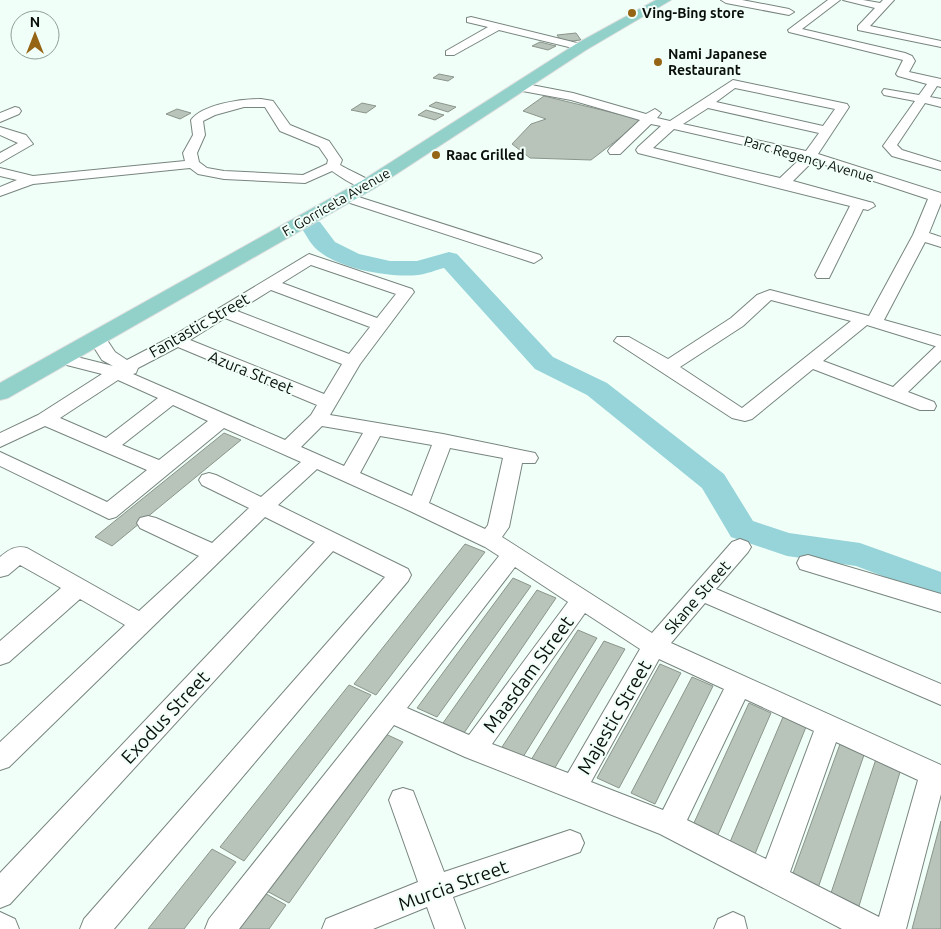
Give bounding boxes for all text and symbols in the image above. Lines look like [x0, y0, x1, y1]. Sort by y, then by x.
place label: Ving-Bing store [642, 5, 745, 21]
marker: Ving-Bing store [626, 7, 638, 19]
north arrow [10, 10, 60, 60]
text: N [30, 14, 40, 30]
place label: Nami Japanese Restaurant [668, 46, 767, 78]
marker: Nami Japanese Restaurant [652, 56, 664, 68]
street label: Parc Regency Avenue [742, 133, 876, 185]
place label: Raac Grilled [446, 147, 525, 163]
marker: Raac Grilled [430, 149, 442, 161]
street label: F. Gorriceta Avenue [279, 165, 393, 239]
street label: Fantastic Street [146, 289, 253, 361]
street label: Azura Street [206, 347, 297, 397]
street label: Skane Street [660, 556, 734, 637]
street label: Maasdam Street [478, 611, 578, 737]
street label: Majestic Street [572, 656, 656, 778]
street label: Exodus Street [116, 666, 214, 768]
street label: Murcia Street [395, 855, 511, 915]

